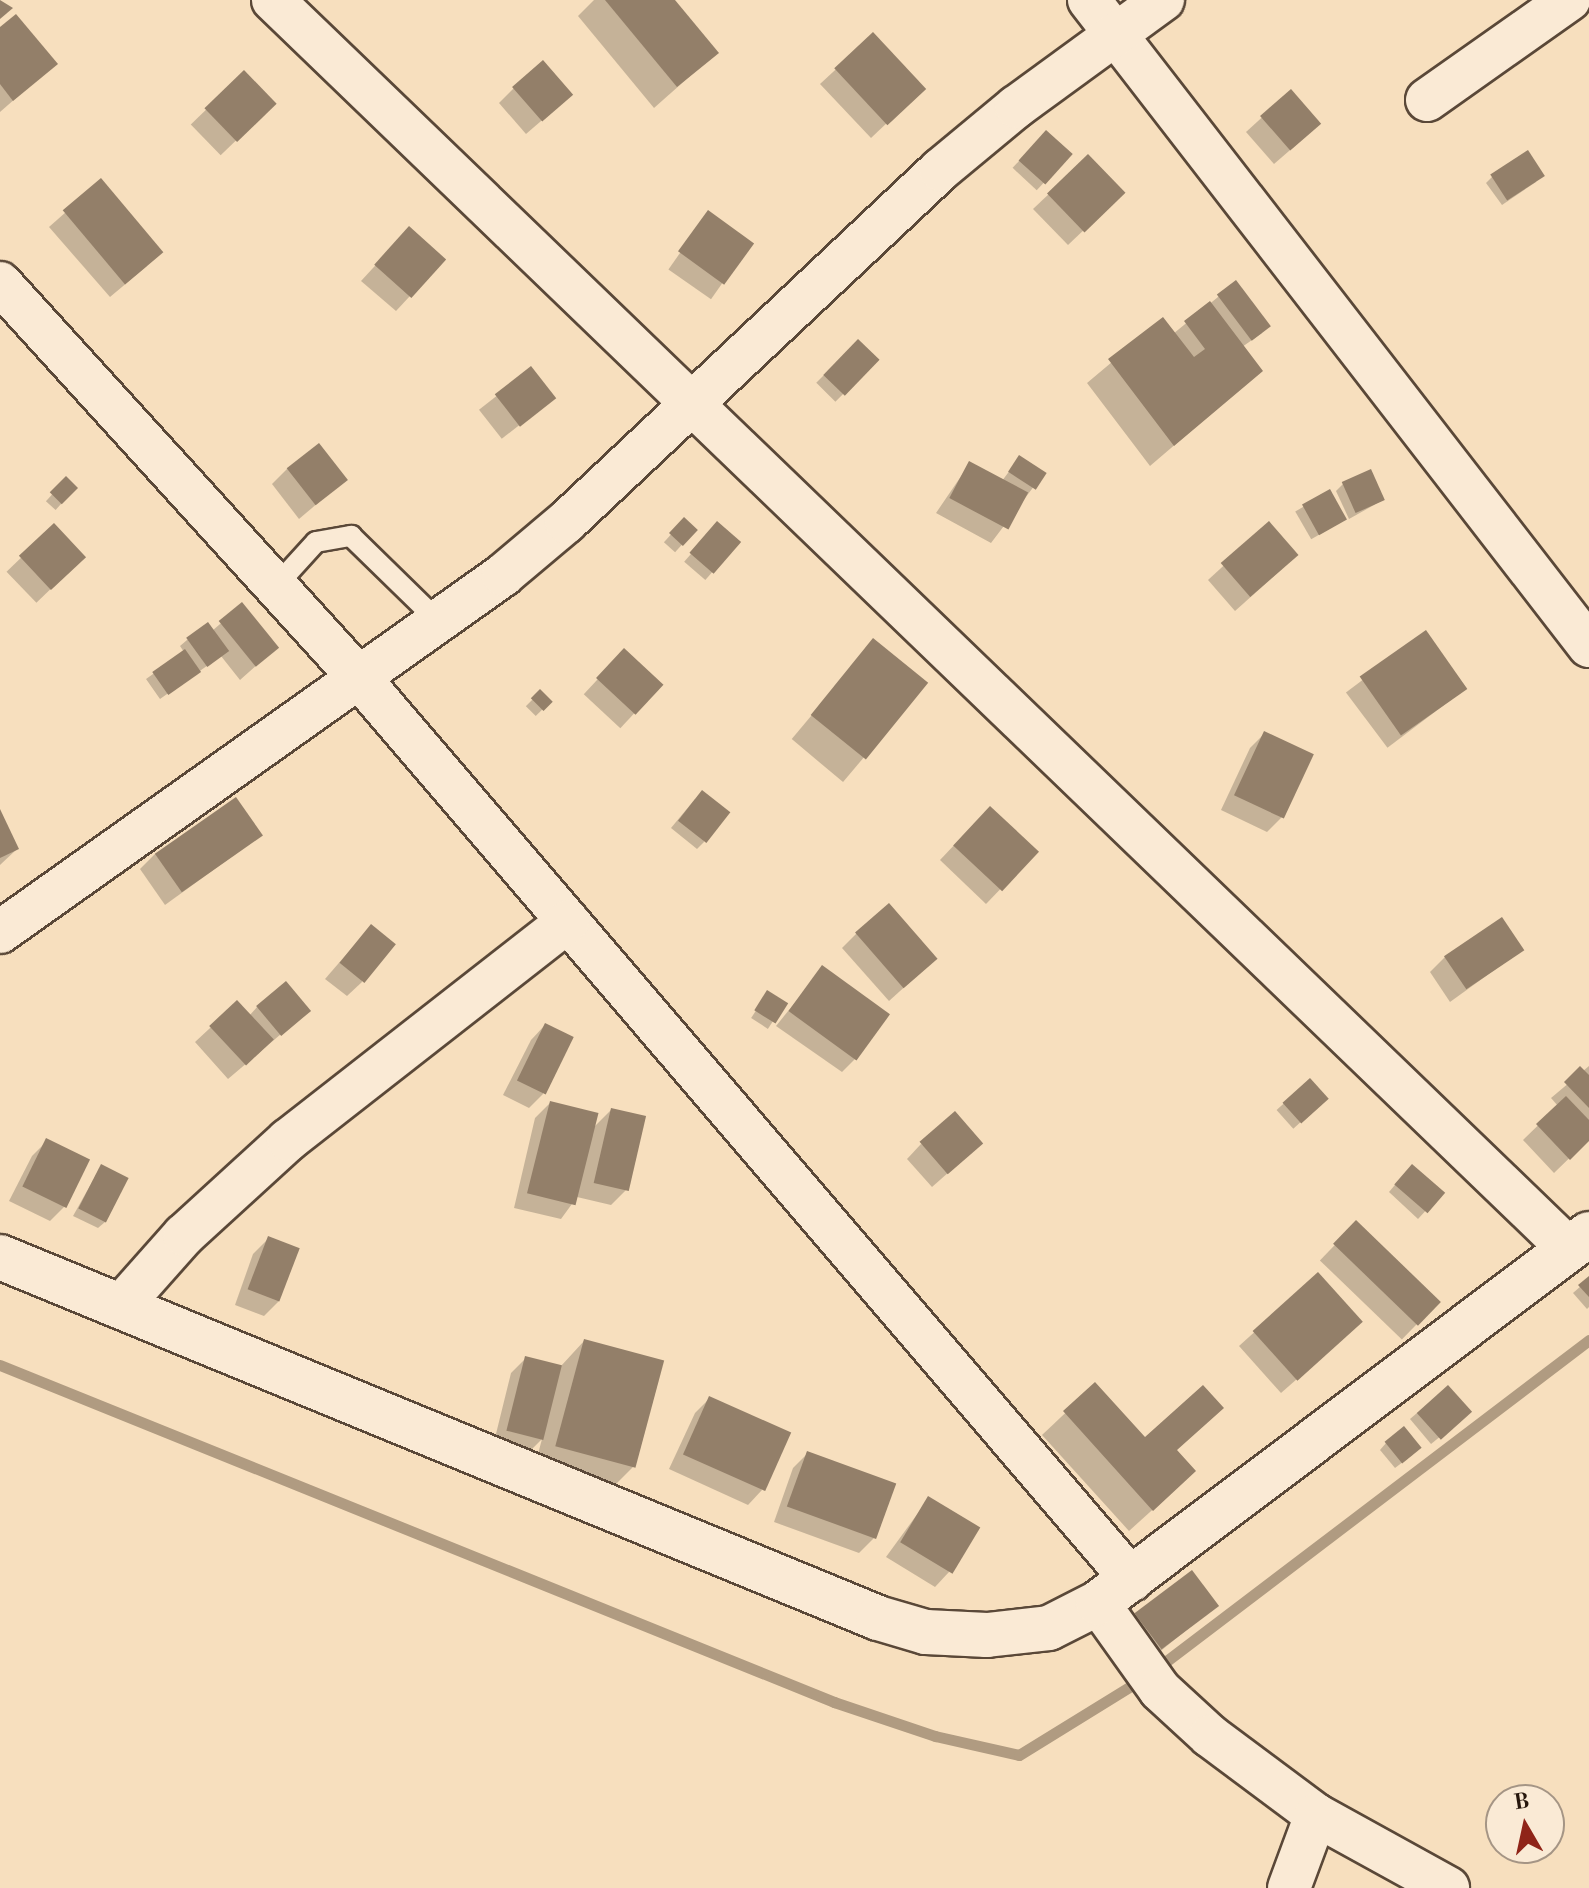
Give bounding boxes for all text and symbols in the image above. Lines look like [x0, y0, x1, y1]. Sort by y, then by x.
north arrow [1485, 1784, 1565, 1864]
text: B [1512, 1790, 1531, 1814]

